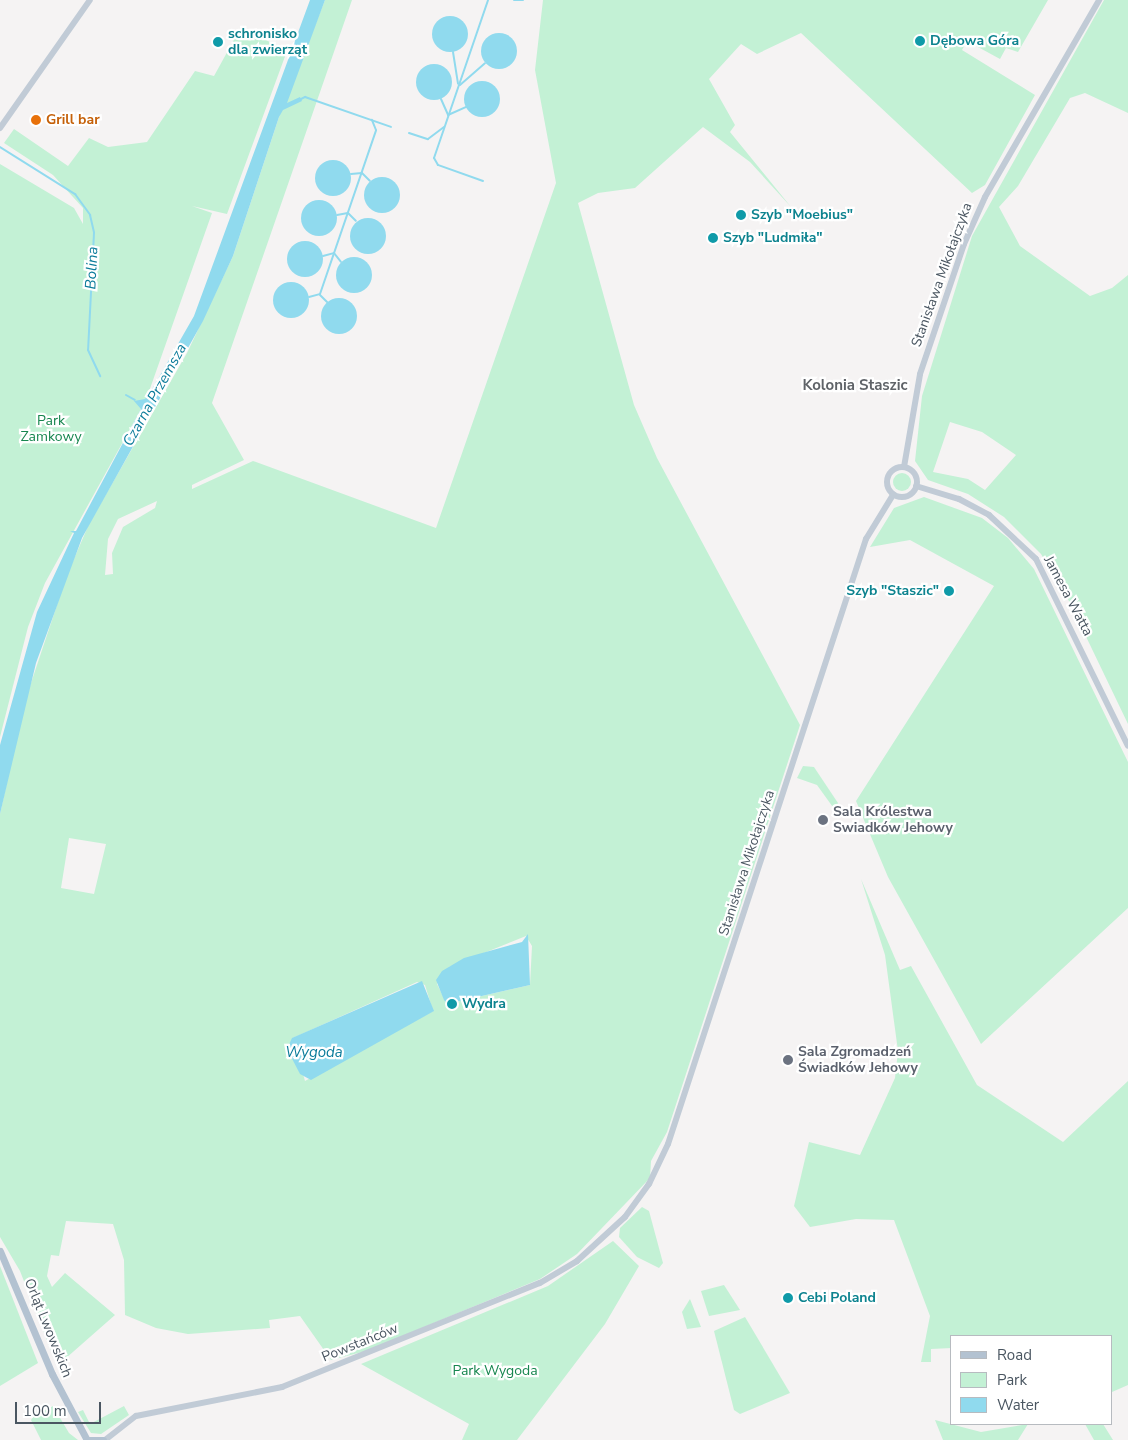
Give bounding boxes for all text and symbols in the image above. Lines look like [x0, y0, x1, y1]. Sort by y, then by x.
place label: schronisko dla zwierząt [228, 26, 307, 58]
place label: Dębowa Góra [930, 33, 1019, 49]
marker: Dębowa Góra [914, 35, 926, 47]
marker: schronisko dla zwierząt [212, 36, 224, 48]
place label: Grill bar [46, 112, 100, 128]
marker: Grill bar [30, 114, 42, 126]
street label: Stanisława Mikołajczyka [908, 201, 976, 349]
place label: Szyb "Moebius" [751, 207, 853, 223]
marker: Szyb "Moebius" [735, 209, 747, 221]
place label: Szyb "Ludmiła" [723, 230, 823, 246]
marker: Szyb "Ludmiła" [707, 232, 719, 244]
water label: Bolina [82, 246, 102, 290]
water label: Czarna Przemsza [119, 340, 191, 450]
district label: Kolonia Staszic [802, 377, 908, 395]
park label: Park Zamkowy [20, 413, 82, 446]
street label: Jamesa Watta [1040, 553, 1096, 639]
place label: Szyb "Staszic" [846, 583, 939, 599]
marker: Szyb "Staszic" [943, 585, 955, 597]
street label: Stanisława Mikołajczyka [716, 788, 778, 938]
place label: Sala Królestwa Swiadków Jehowy [833, 804, 953, 836]
marker: Sala Królestwa Swiadków Jehowy [817, 814, 829, 826]
place label: Wydra [462, 996, 506, 1012]
marker: Wydra [446, 998, 458, 1010]
water label: Wygoda [285, 1044, 343, 1062]
place label: Sala Zgromadzeń Świadków Jehowy [798, 1044, 918, 1076]
marker: Sala Zgromadzeń Świadków Jehowy [782, 1054, 794, 1066]
street label: Orląt Lwowskich [21, 1276, 75, 1380]
place label: Cebi Poland [798, 1290, 876, 1306]
marker: Cebi Poland [782, 1292, 794, 1304]
street label: Powstańców [319, 1320, 401, 1366]
legend [950, 1335, 1113, 1425]
text: Road [997, 1345, 1032, 1365]
park label: Park Wygoda [452, 1363, 538, 1379]
text: Park [997, 1370, 1027, 1390]
scale bar [18, 1392, 104, 1424]
text: Water [997, 1395, 1039, 1415]
text: 100 m [23, 1401, 67, 1421]

